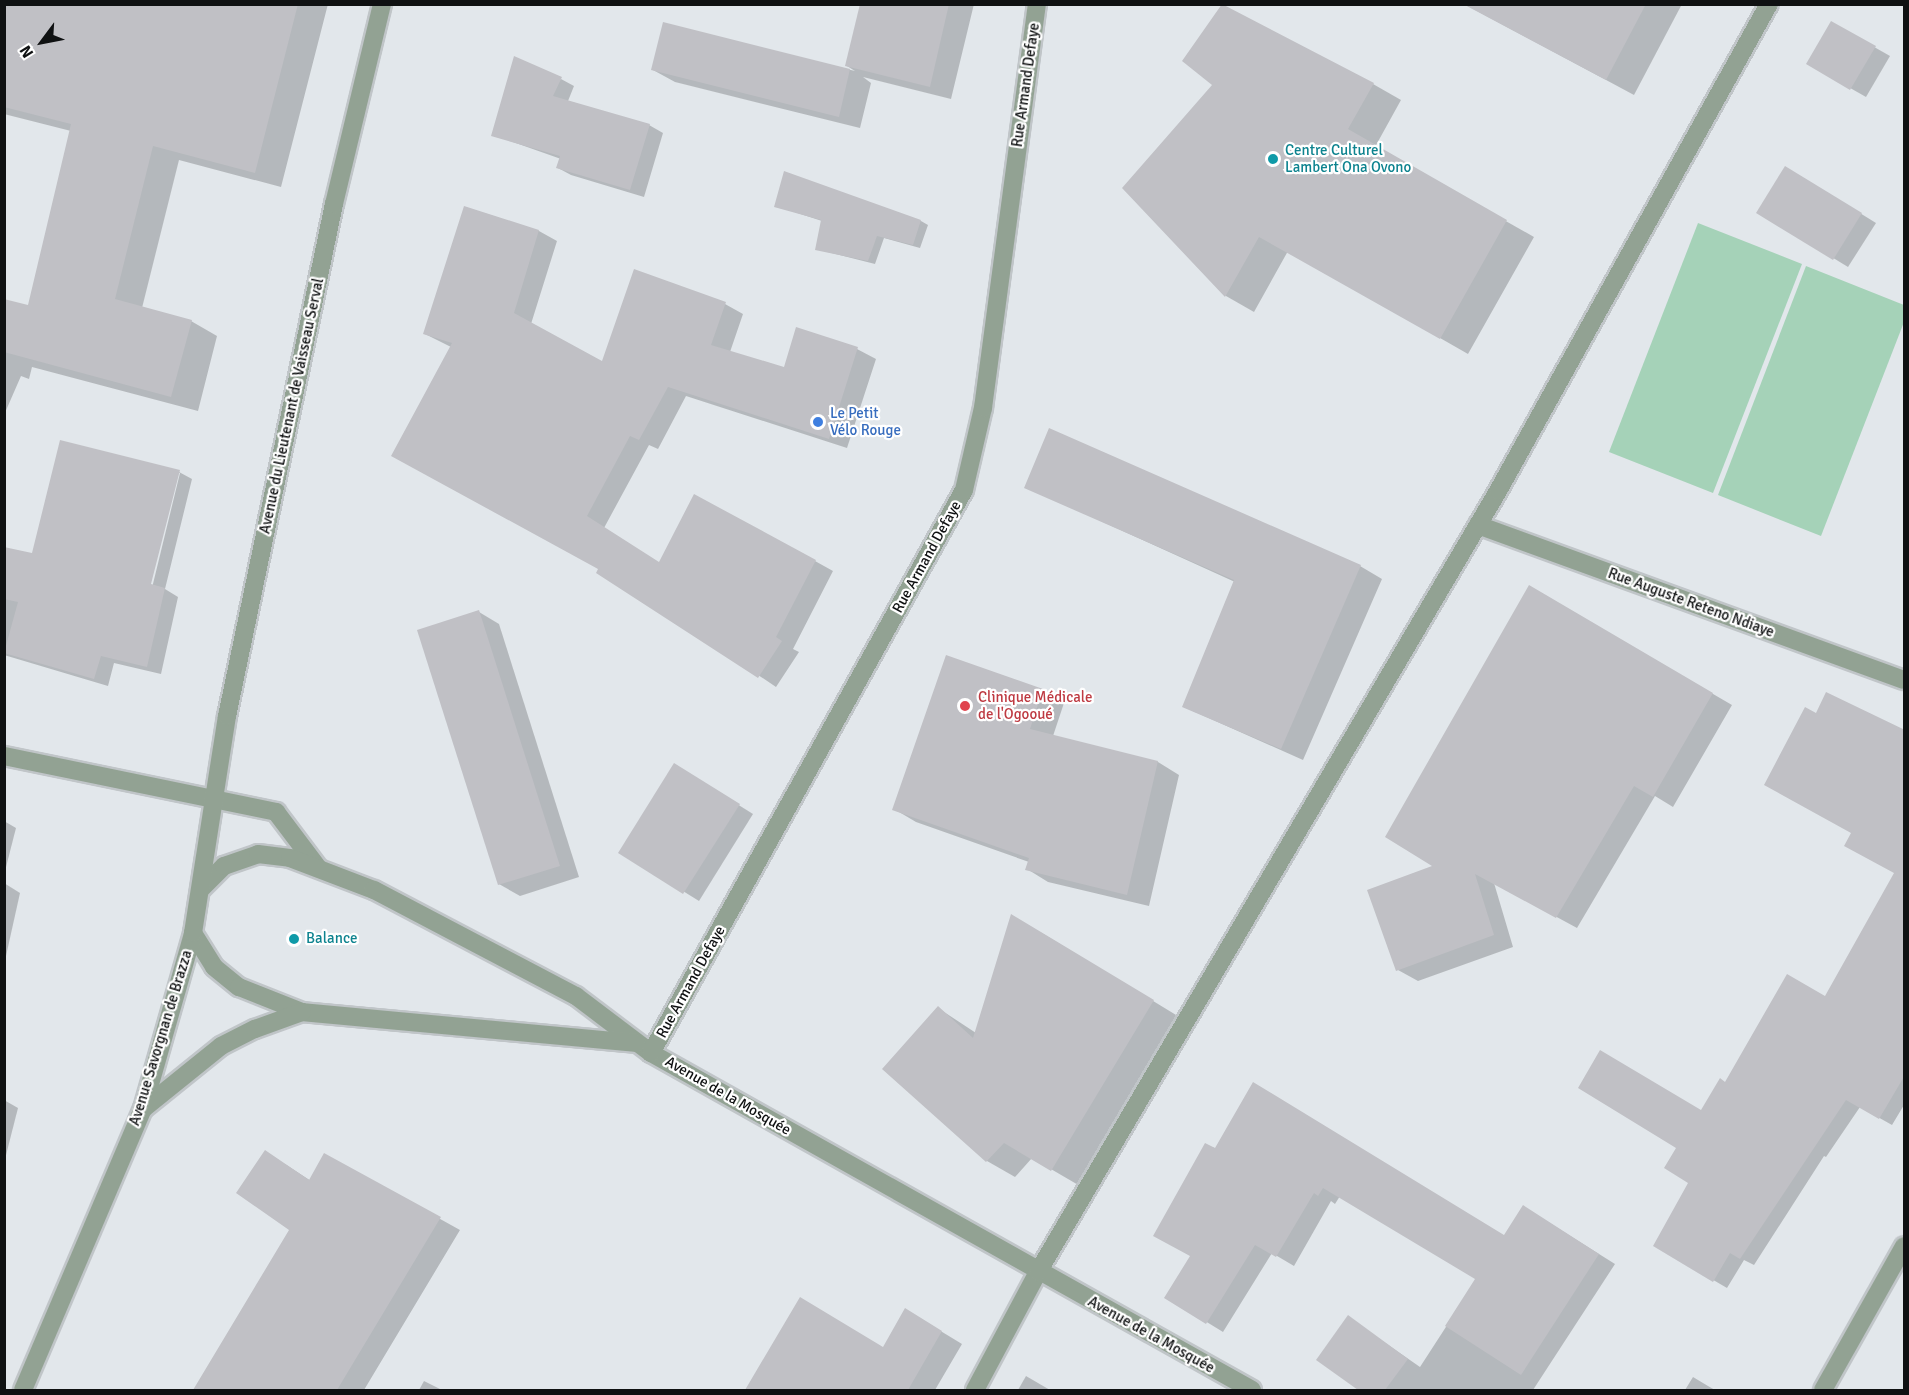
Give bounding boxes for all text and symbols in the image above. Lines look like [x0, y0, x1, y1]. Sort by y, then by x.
north arrow [12, 12, 72, 72]
street label: Rue Armand Defaye [1008, 22, 1044, 148]
text: N [15, 42, 38, 62]
place label: Centre Culturel Lambert Ona Ovono [1285, 141, 1411, 176]
marker: Centre Culturel Lambert Ona Ovono [1266, 152, 1280, 166]
street label: Avenue du Lieutenant de Vaisseau Serval [256, 276, 328, 536]
place label: Le Petit Vélo Rouge [830, 404, 901, 439]
marker: Le Petit Vélo Rouge [811, 415, 825, 429]
street label: Rue Armand Defaye [889, 498, 965, 616]
street label: Rue Auguste Reteno Ndiaye [1605, 565, 1777, 641]
place label: Clinique Médicale de l'Ogooué [978, 688, 1093, 723]
marker: Clinique Médicale de l'Ogooué [956, 697, 974, 715]
street label: Rue Armand Defaye [653, 923, 729, 1041]
place label: Balance [306, 930, 357, 948]
marker: Balance [287, 932, 301, 946]
street label: Avenue Savorgnan de Brazza [126, 948, 196, 1128]
street label: Avenue de la Mosquée [662, 1053, 794, 1139]
street label: Avenue de la Mosquée [1085, 1293, 1217, 1377]

